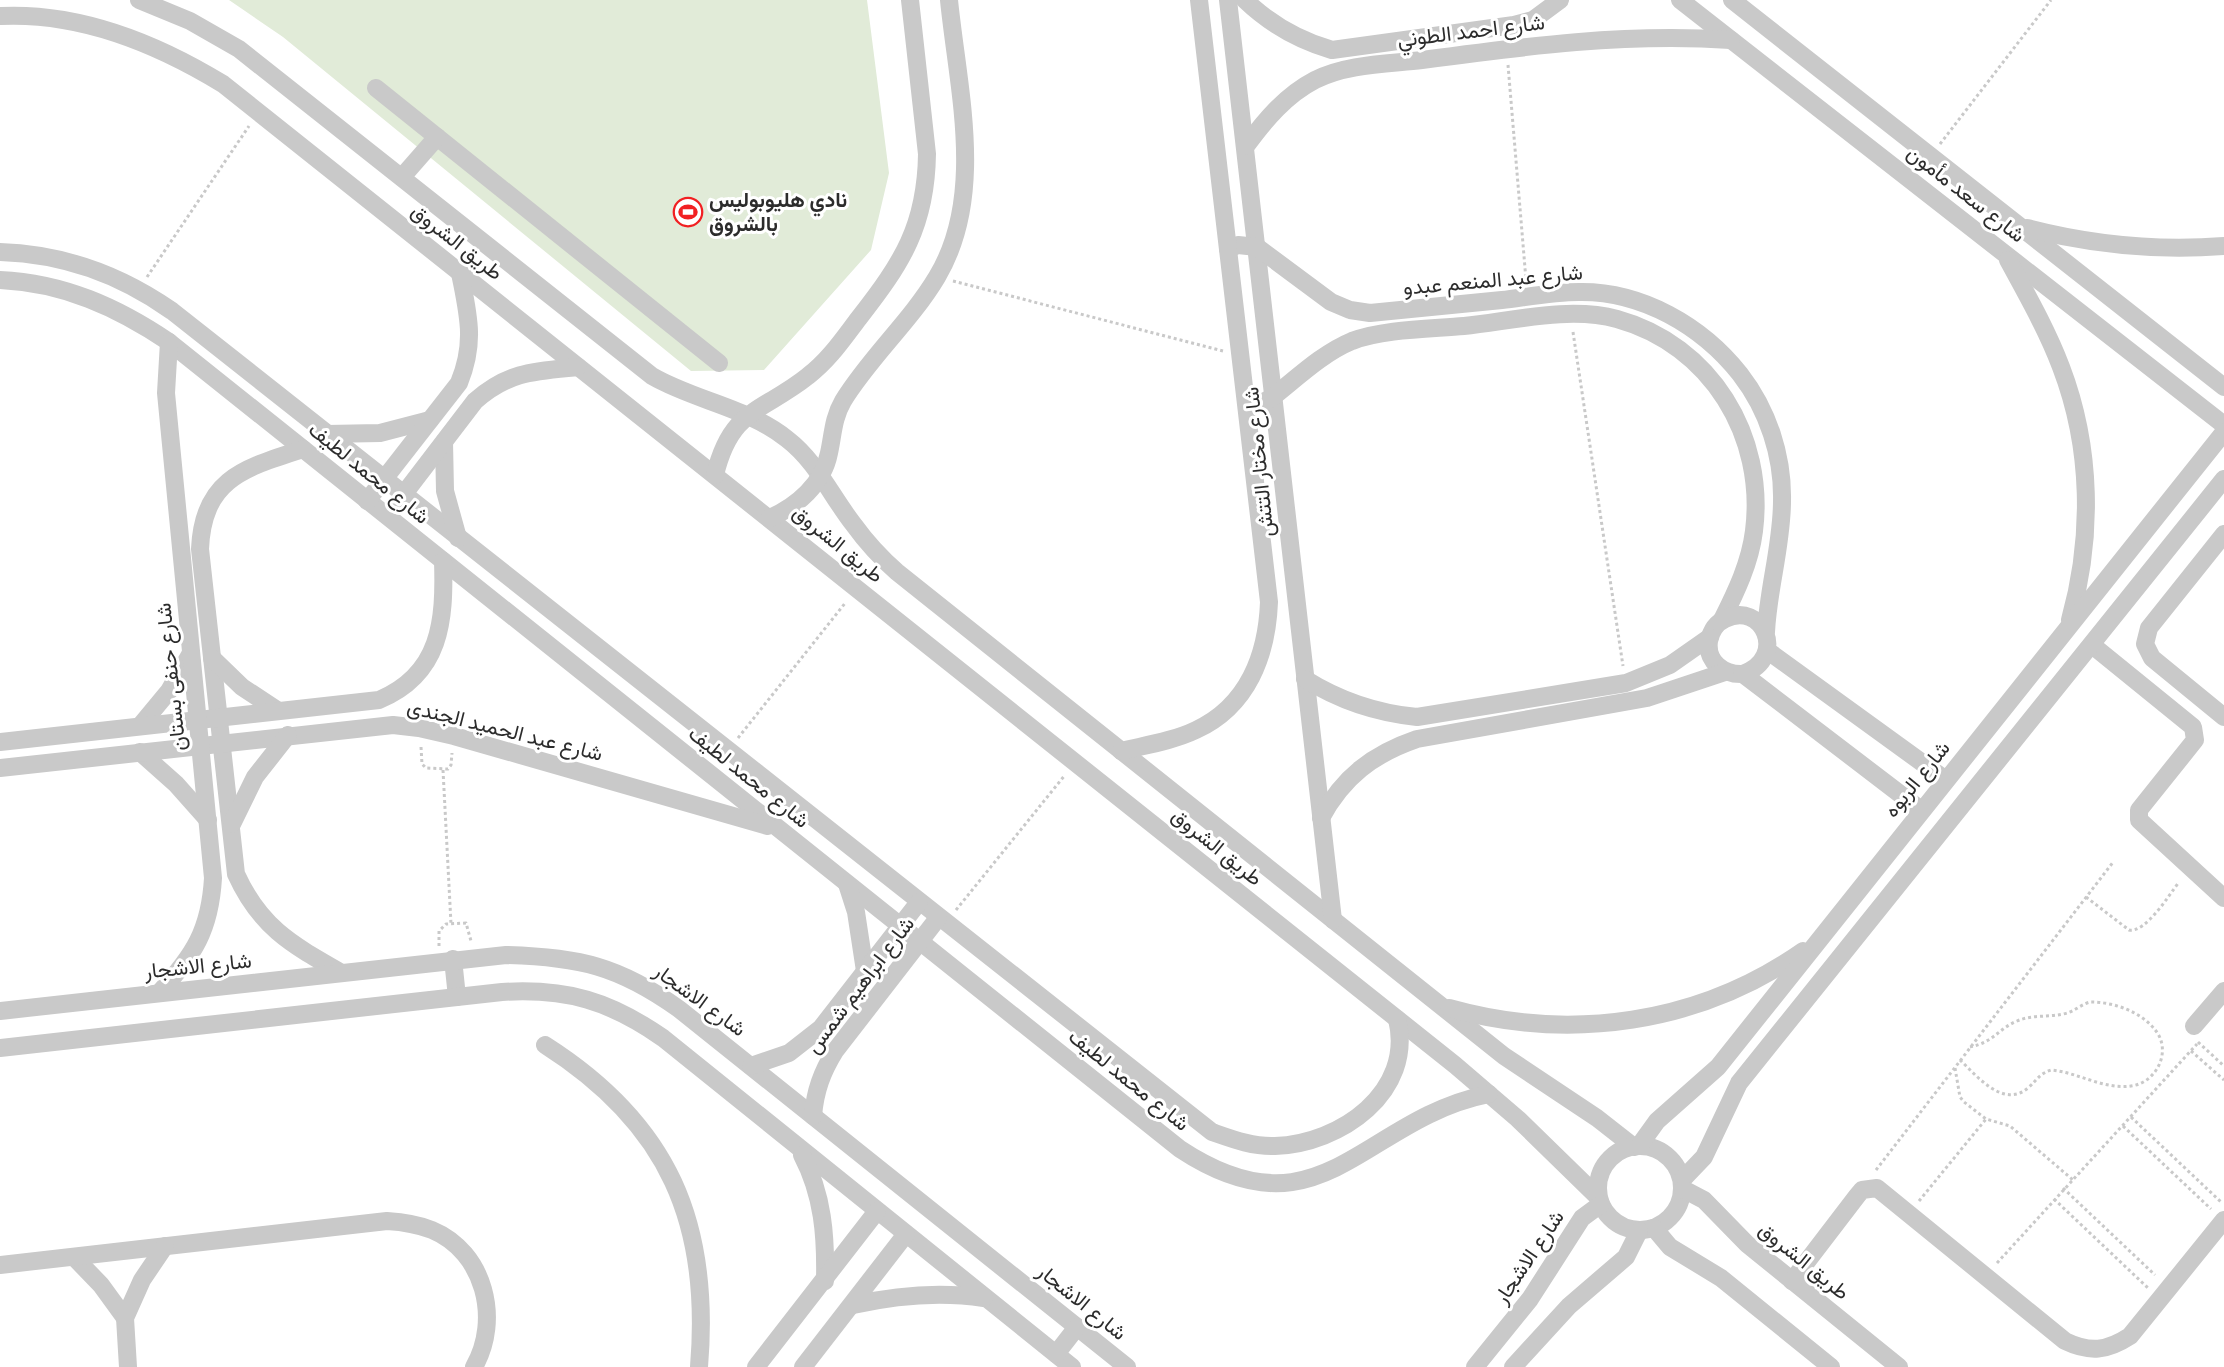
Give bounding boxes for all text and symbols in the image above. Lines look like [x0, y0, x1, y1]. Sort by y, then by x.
street label: شارع احمد الطوني [1396, 10, 1547, 57]
street label: شارع سعد مأمون [1901, 141, 2030, 249]
place label: نادي هليوبوليس بالشروق [709, 188, 847, 237]
sports icon: نادي هليوبوليس بالشروق [672, 196, 704, 228]
street label: طريق الشروق [406, 199, 508, 286]
street label: شارع عبد المنعم عبدو [1402, 260, 1584, 302]
street label: شارع مختار التتش [1239, 386, 1281, 538]
street label: شارع محمد لطيف [303, 417, 434, 530]
street label: طريق الشروق [787, 500, 888, 589]
street label: شارع حنفى بستان [151, 602, 193, 752]
street label: شارع عبد الحميد الجندى [404, 694, 605, 768]
street label: شارع محمد لطيف [683, 721, 814, 834]
street label: شارع الربوه [1879, 736, 1956, 823]
street label: طريق الشروق [1166, 803, 1267, 892]
street label: شارع ابراهيم شمس [801, 912, 921, 1059]
street label: شارع الاشجار [142, 948, 253, 986]
street label: شارع الاشجار [648, 958, 751, 1043]
street label: شارع محمد لطيف [1063, 1024, 1194, 1137]
street label: شارع الاشجار [1488, 1206, 1571, 1310]
street label: طريق الشروق [1753, 1217, 1854, 1306]
street label: شارع الاشجار [1031, 1258, 1131, 1347]

